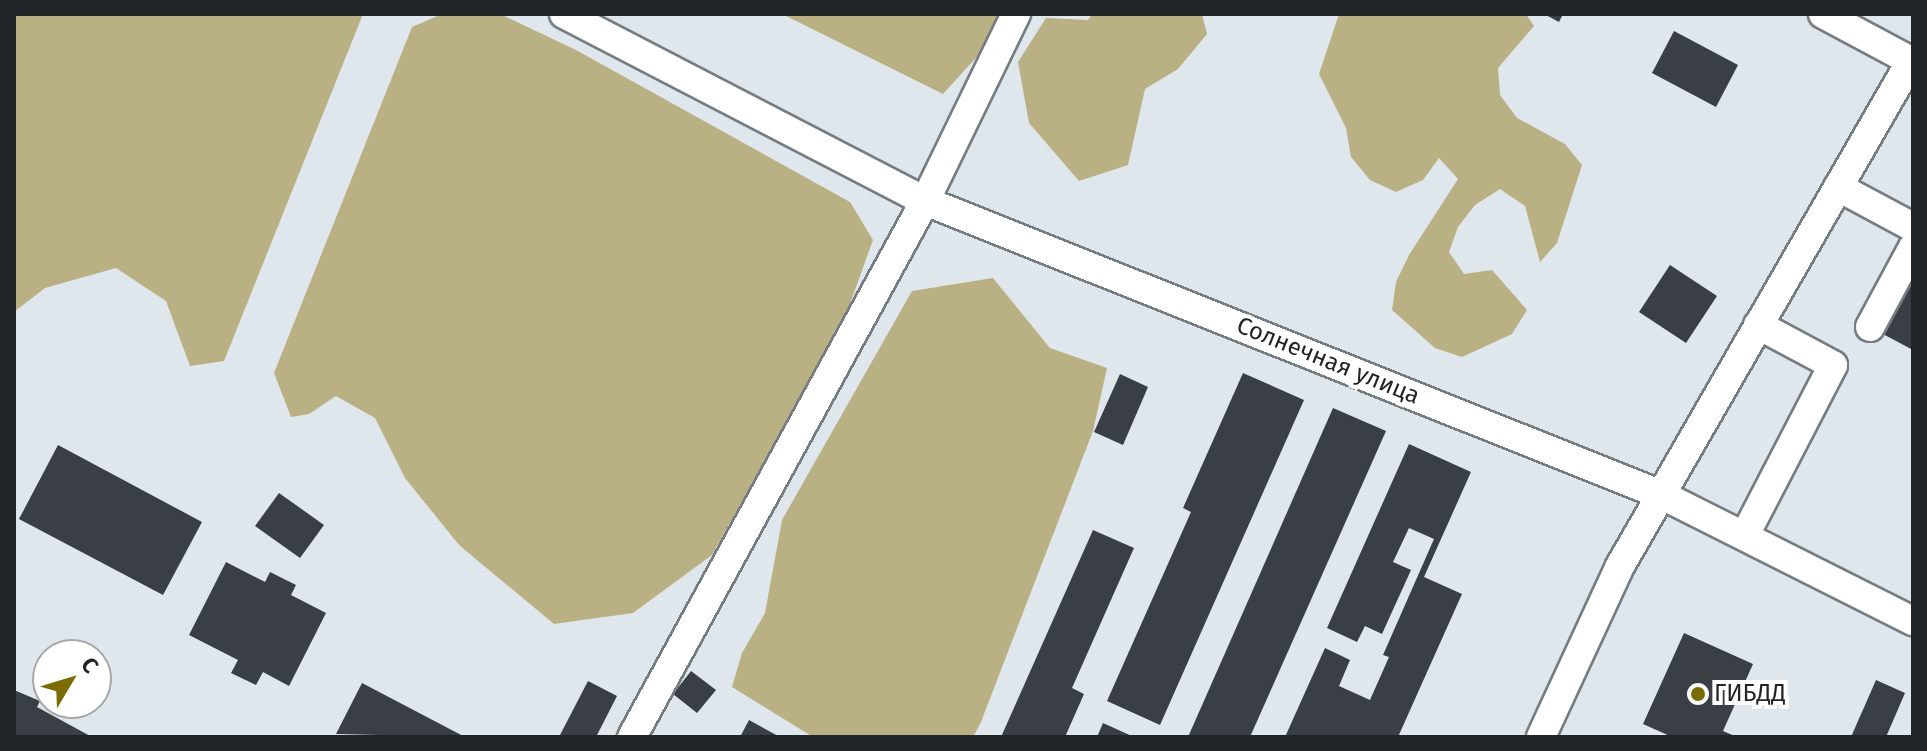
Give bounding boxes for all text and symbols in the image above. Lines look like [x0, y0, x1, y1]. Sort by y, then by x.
street label: Солнечная улица [1232, 311, 1424, 411]
north arrow [32, 639, 112, 719]
text: С [75, 652, 104, 678]
place label: ГИБДД [1714, 680, 1786, 708]
marker: ГИБДД [1689, 685, 1707, 703]

